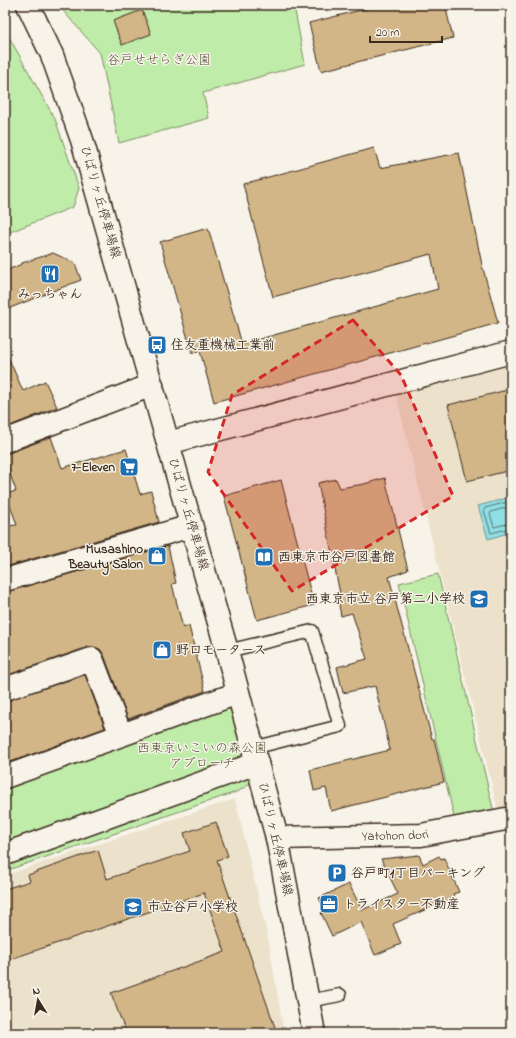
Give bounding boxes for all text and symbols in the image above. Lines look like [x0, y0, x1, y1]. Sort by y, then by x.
scale bar [370, 18, 442, 44]
text: 20 m [376, 24, 399, 42]
park label: 谷戸せせらぎ公園 [107, 51, 211, 70]
street label: ひばりヶ丘停車場線 [75, 143, 126, 262]
restaurant icon: みっちゃん [39, 263, 61, 285]
place label: みっちゃん [17, 285, 83, 304]
bus stop icon: 住友重機械工業前 [146, 334, 168, 356]
place label: 住友重機械工業前 [171, 336, 275, 355]
street label: ひばりヶ丘停車場線 [163, 455, 214, 574]
supermarket icon: 7-Eleven [118, 456, 140, 478]
place label: 7-Eleven [71, 458, 116, 477]
place label: Musashino Beauty Salon [67, 540, 144, 576]
shop icon: Musashino Beauty Salon [146, 545, 168, 567]
library icon: 西東京市谷戸図書館 [253, 546, 275, 568]
place label: 西東京市谷戸図書館 [278, 548, 395, 567]
school or university icon: 西東京市立 谷戸第二小学校 [468, 588, 490, 610]
place label: 西東京市立 谷戸第二小学校 [306, 590, 465, 609]
shop icon: 野口モータース [151, 639, 173, 661]
place label: 野口モータース [176, 641, 266, 660]
park label: 西東京いこいの森公園 アプローチ [137, 739, 267, 773]
street label: ひばりヶ丘停車場線 [253, 780, 298, 899]
street label: Yatohon dori [361, 824, 430, 846]
parking icon: 谷戸町1丁目パーキング [326, 862, 348, 884]
place label: 谷戸町1丁目パーキング [351, 864, 485, 883]
office icon: トライスター不動産 [318, 893, 340, 915]
place label: トライスター不動産 [343, 895, 459, 914]
school or university icon: 市立谷戸小学校 [122, 896, 144, 918]
place label: 市立谷戸小学校 [147, 898, 238, 917]
north arrow [18, 980, 58, 1020]
text: N [31, 983, 41, 1000]

